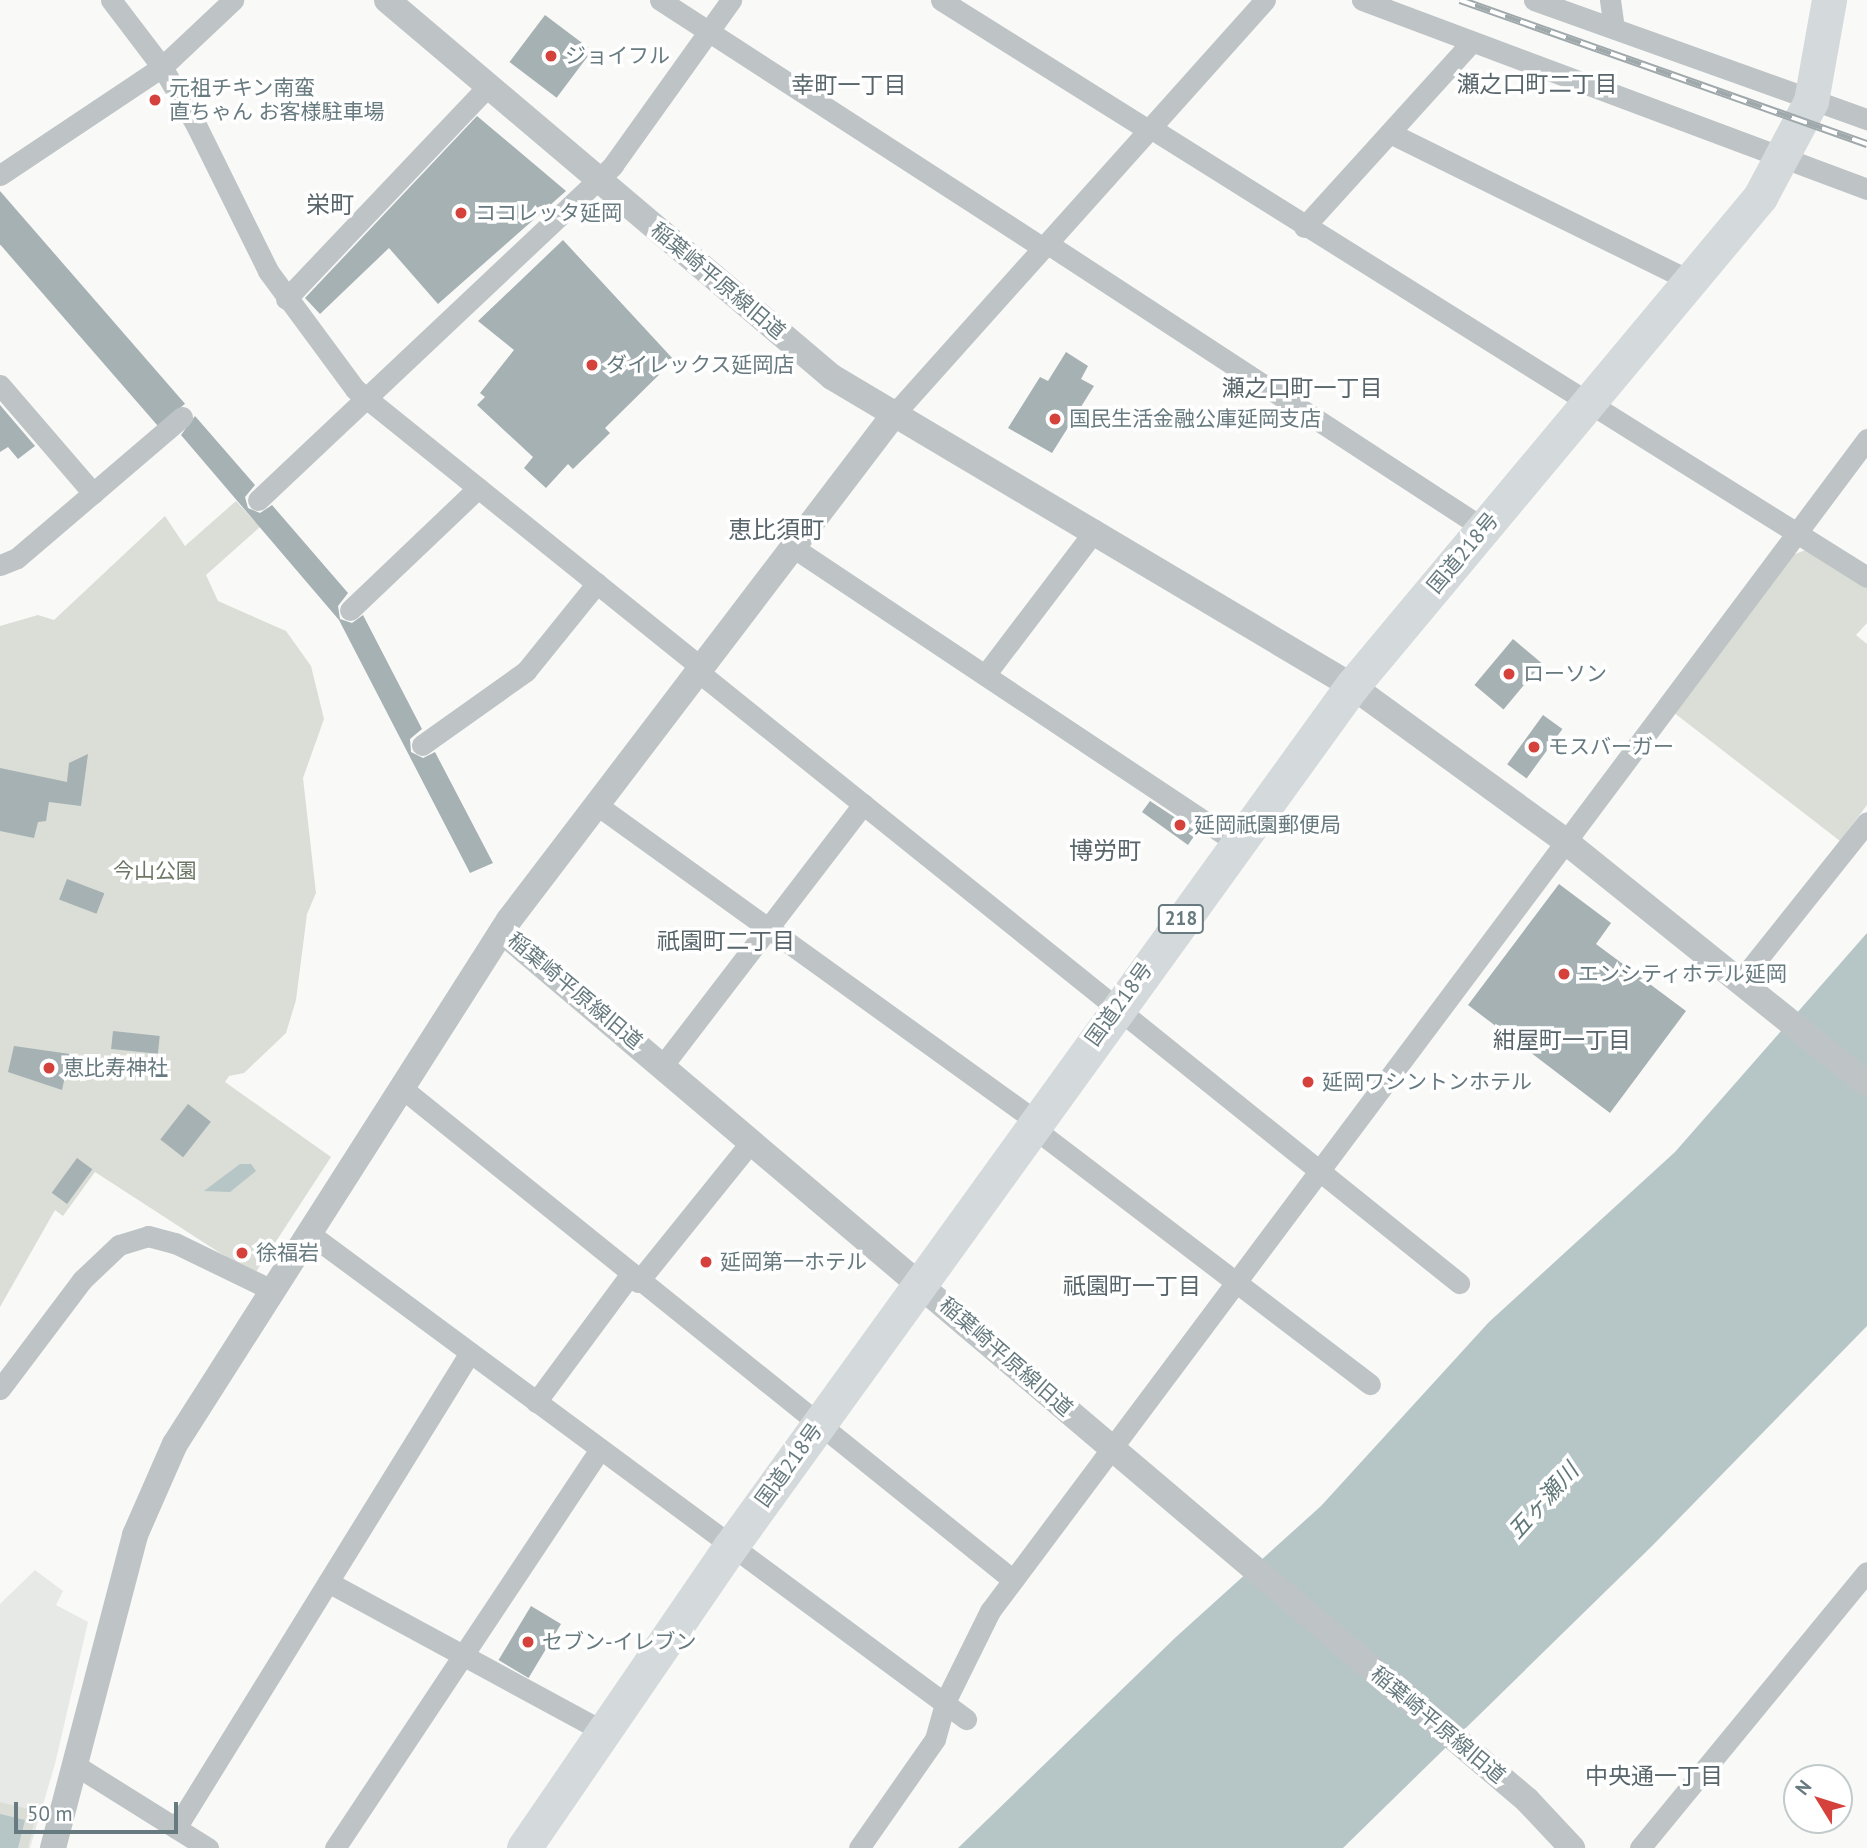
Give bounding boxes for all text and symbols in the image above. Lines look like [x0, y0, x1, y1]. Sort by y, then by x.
place label: ジョイフル [565, 43, 670, 69]
marker: ジョイフル [543, 48, 559, 64]
district label: 瀬之口町二丁目 [1457, 70, 1617, 98]
district label: 幸町一丁目 [792, 71, 906, 99]
place label: 元祖チキン南蛮 直ちゃん お客様駐車場 [169, 75, 385, 125]
marker: 元祖チキン南蛮 直ちゃん お客様駐車場 [147, 92, 163, 108]
district label: 栄町 [306, 191, 354, 219]
place label: ココレッタ延岡 [475, 200, 622, 226]
marker: ココレッタ延岡 [453, 205, 469, 221]
street label: 稲葉崎平原線旧道 [646, 217, 790, 345]
place label: ダイレックス延岡店 [606, 352, 795, 378]
marker: ダイレックス延岡店 [584, 357, 600, 373]
district label: 瀬之口町一丁目 [1222, 374, 1382, 402]
place label: 国民生活金融公庫延岡支店 [1069, 406, 1321, 432]
marker: 国民生活金融公庫延岡支店 [1047, 411, 1063, 427]
street label: 国道218号 [1422, 508, 1504, 598]
district label: 恵比須町 [728, 516, 824, 544]
place label: ローソン [1523, 661, 1607, 687]
marker: ローソン [1501, 666, 1517, 682]
place label: モスバーガー [1548, 734, 1674, 760]
marker: モスバーガー [1526, 739, 1542, 755]
place label: 延岡祇園郵便局 [1194, 812, 1341, 838]
marker: 延岡祇園郵便局 [1172, 817, 1188, 833]
district label: 博労町 [1069, 837, 1141, 865]
park label: 今山公園 [113, 858, 197, 884]
road number: 218 [1156, 903, 1206, 934]
street label: 稲葉崎平原線旧道 [503, 927, 647, 1055]
district label: 祇園町二丁目 [657, 927, 795, 955]
street label: 国道218号 [1080, 957, 1158, 1051]
place label: エンシティホテル延岡 [1578, 961, 1788, 987]
marker: エンシティホテル延岡 [1556, 966, 1572, 982]
district label: 紺屋町一丁目 [1493, 1026, 1631, 1054]
place label: 恵比寿神社 [63, 1055, 168, 1081]
marker: 恵比寿神社 [41, 1060, 57, 1076]
place label: 延岡ワシントンホテル [1322, 1069, 1532, 1095]
marker: 延岡ワシントンホテル [1300, 1074, 1316, 1090]
place label: 徐福岩 [256, 1240, 319, 1266]
marker: 徐福岩 [234, 1245, 250, 1261]
place label: 延岡第一ホテル [720, 1249, 867, 1275]
marker: 延岡第一ホテル [698, 1254, 714, 1270]
district label: 祇園町一丁目 [1063, 1272, 1201, 1300]
street label: 稲葉崎平原線旧道 [934, 1292, 1078, 1422]
street label: 国道218号 [750, 1418, 828, 1512]
water label: 五ヶ瀬川 [1502, 1458, 1584, 1544]
place label: セブン-イレブン [542, 1629, 697, 1655]
marker: セブン-イレブン [520, 1634, 536, 1650]
street label: 稲葉崎平原線旧道 [1366, 1661, 1510, 1789]
district label: 中央通一丁目 [1585, 1762, 1723, 1790]
north arrow [1783, 1764, 1853, 1834]
text: N [1790, 1775, 1816, 1800]
scale bar [18, 1788, 182, 1832]
text: 50 m [27, 1800, 73, 1827]

